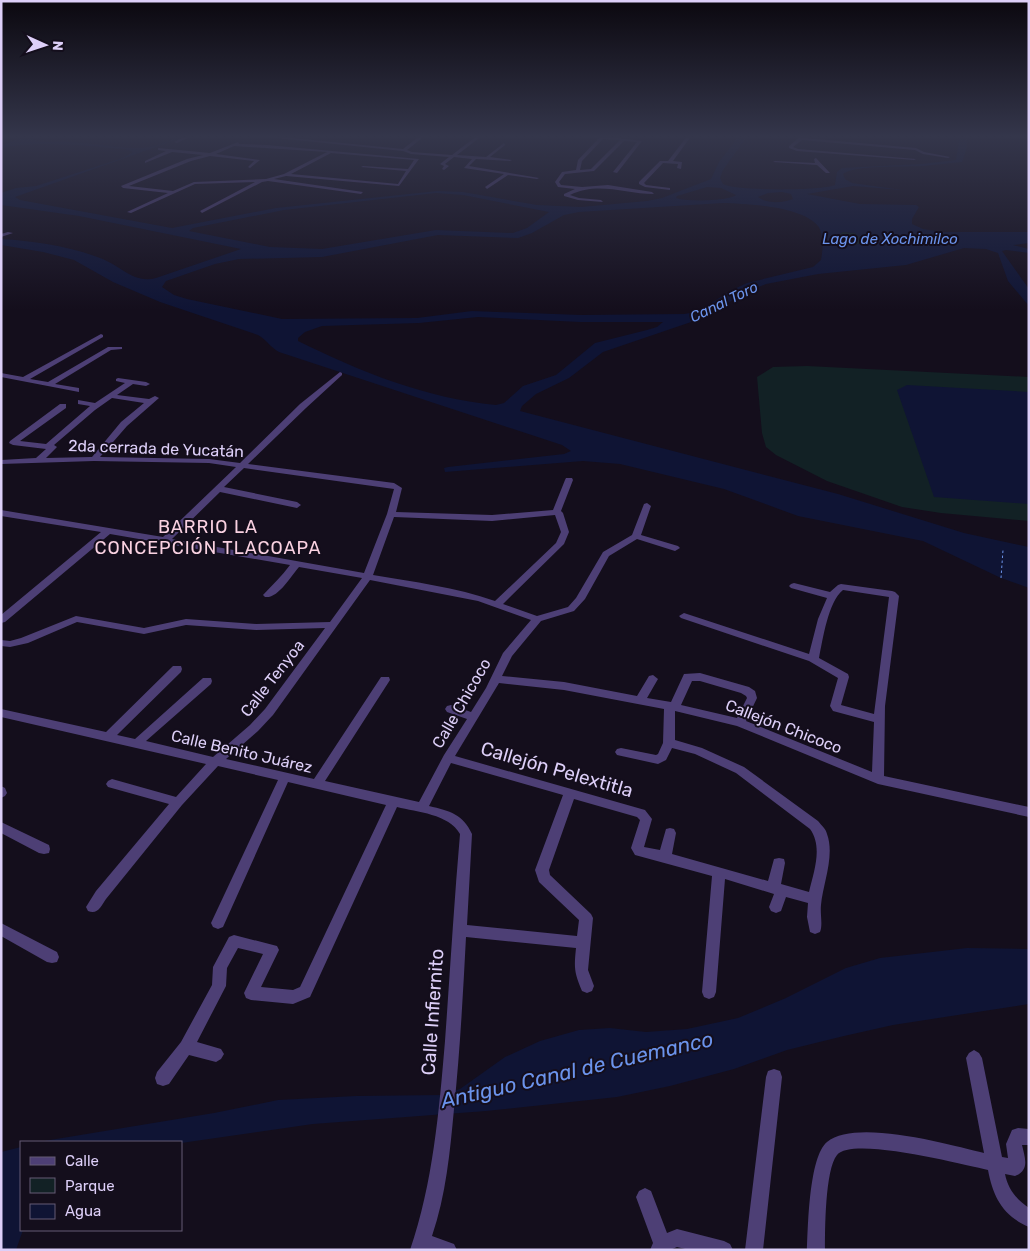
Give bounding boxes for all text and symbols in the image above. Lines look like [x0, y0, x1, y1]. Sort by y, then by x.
north arrow [20, 20, 70, 70]
text: N [49, 40, 66, 51]
water label: Lago de Xochimilco [822, 230, 958, 248]
water label: Canal Toro [687, 278, 761, 326]
street label: 2da cerrada de Yucatán [68, 436, 244, 461]
district label: BARRIO LA CONCEPCIÓN TLACOAPA [95, 516, 321, 559]
street label: Calle Tenyoa [236, 636, 308, 721]
street label: Calle Chicoco [428, 655, 495, 751]
street label: Callejón Chicoco [723, 695, 845, 757]
street label: Calle Benito Juárez [169, 726, 314, 777]
street label: Callejón Pelextitla [478, 737, 636, 802]
street label: Calle Infiernito [417, 948, 448, 1076]
water label: Antiguo Canal de Cuemanco [437, 1026, 716, 1113]
legend [20, 1141, 182, 1231]
text: Calle [65, 1152, 99, 1170]
text: Parque [65, 1177, 115, 1195]
text: Agua [65, 1202, 101, 1220]

